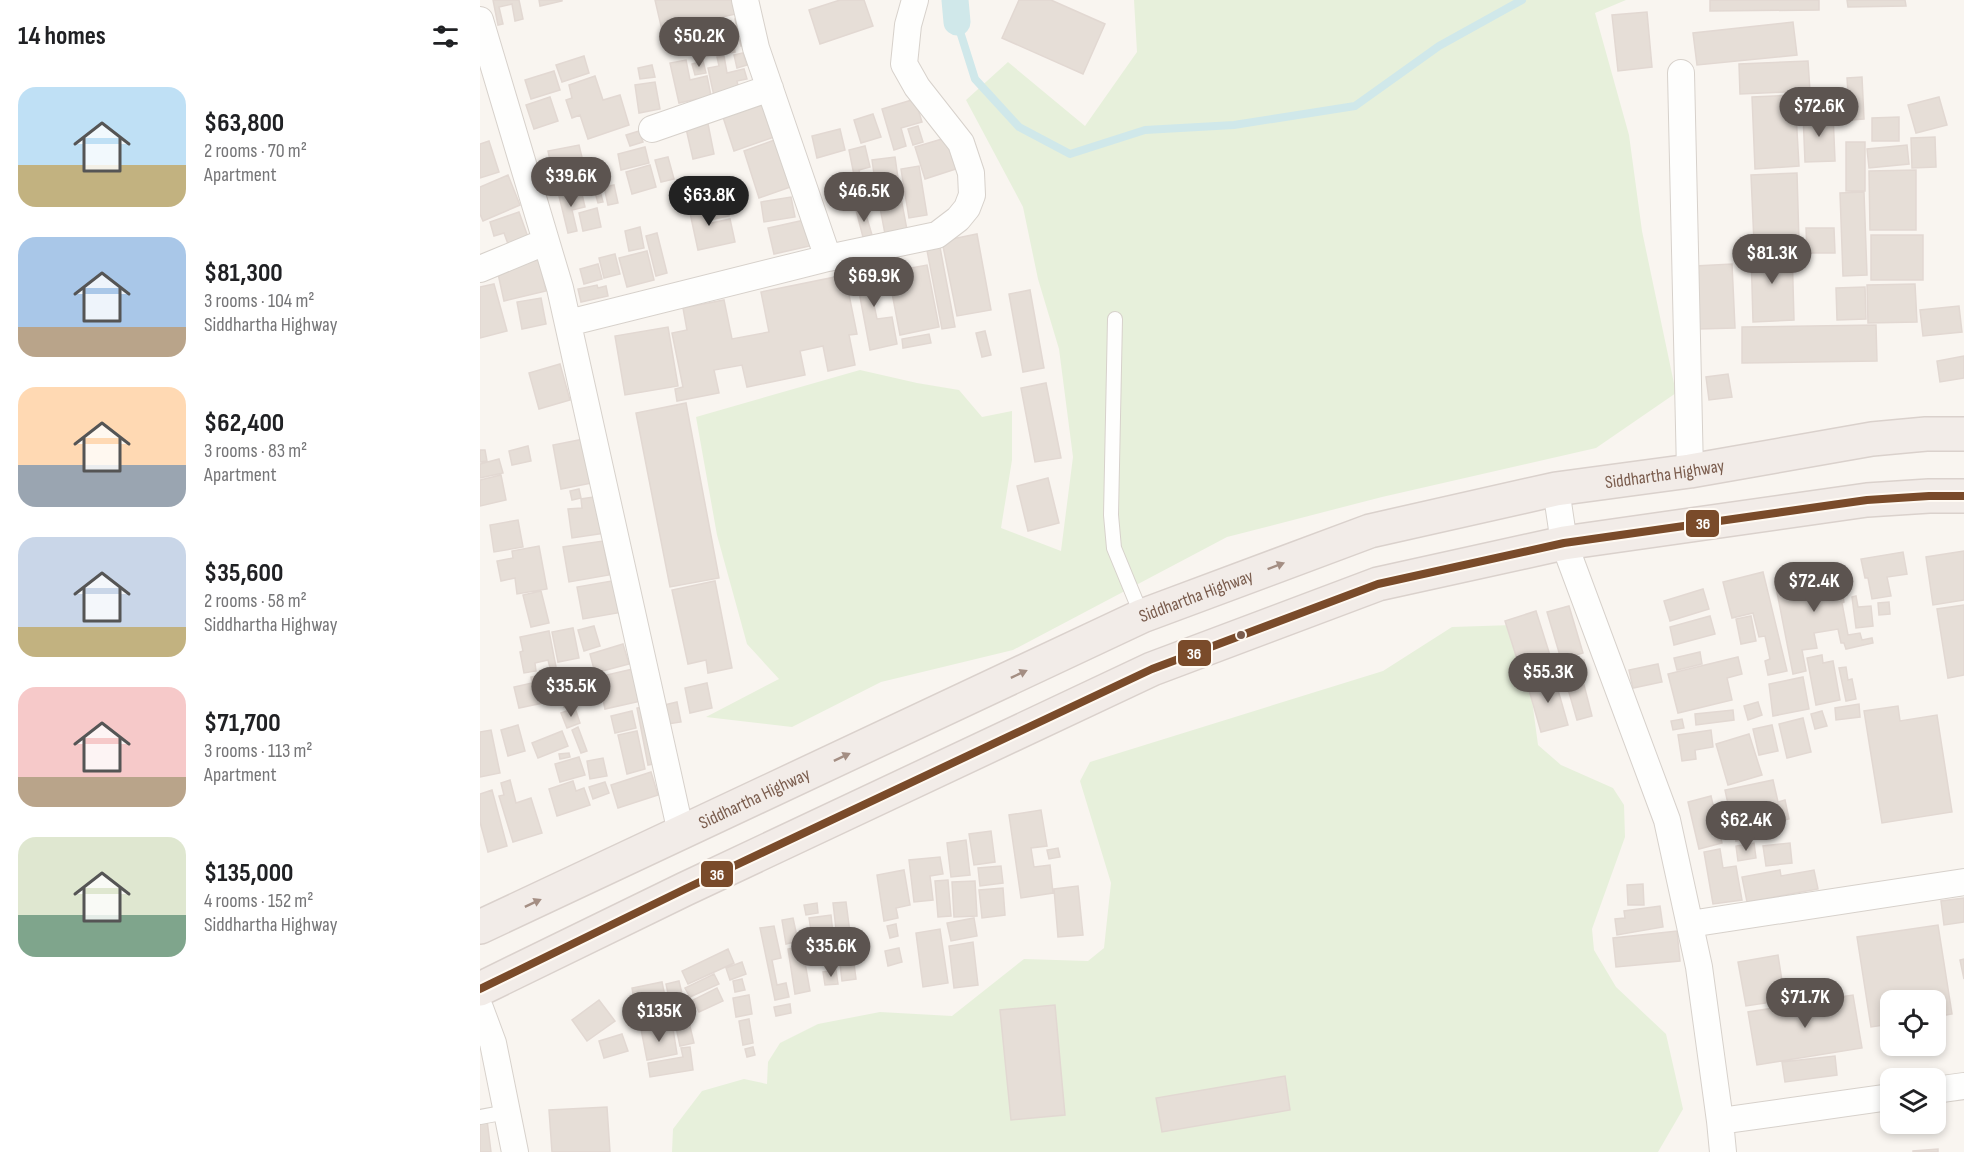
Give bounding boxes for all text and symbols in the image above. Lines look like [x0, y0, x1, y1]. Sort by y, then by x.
pin: $50.2K [650, 17, 748, 68]
icon: filters [429, 20, 462, 53]
text: 14 homes [18, 21, 106, 52]
text: $50.2K [673, 24, 725, 48]
pin: $72.6K [1770, 87, 1868, 138]
text: $72.6K [1793, 94, 1845, 118]
text: $63,800 [204, 108, 284, 139]
icon: home [66, 111, 138, 183]
text: 2 rooms · 70 m² [204, 139, 307, 163]
pin: $39.6K [522, 157, 620, 208]
text: Apartment [204, 163, 277, 187]
text: $39.6K [545, 164, 597, 188]
pin: $46.5K [815, 172, 913, 223]
pin: $63.8K [660, 176, 758, 227]
text: $46.5K [838, 179, 890, 203]
text: $63.8K [683, 183, 735, 207]
pin: $81.3K [1723, 234, 1821, 285]
text: $81.3K [1746, 241, 1798, 265]
pin: $69.9K [825, 257, 923, 308]
text: $81,300 [204, 258, 283, 289]
icon: home [66, 261, 138, 333]
text: $69.9K [848, 264, 900, 288]
text: 3 rooms · 104 m² [204, 289, 314, 313]
text: Siddhartha Highway [204, 313, 337, 337]
text: $62,400 [204, 408, 284, 439]
icon: home [66, 411, 138, 483]
text: 3 rooms · 83 m² [204, 439, 307, 463]
street label: Siddhartha Highway [1604, 455, 1726, 493]
text: Apartment [204, 463, 277, 487]
line badge: 36 [1685, 509, 1720, 538]
text: 36 [1696, 515, 1710, 534]
text: $35,600 [204, 558, 283, 589]
icon: home [66, 561, 138, 633]
one-way arrow [1267, 561, 1285, 570]
pin: $72.4K [1765, 562, 1863, 613]
street label: Siddhartha Highway [1136, 565, 1256, 627]
text: $72.4K [1788, 569, 1840, 593]
text: 2 rooms · 58 m² [204, 589, 307, 613]
text: Siddhartha Highway [204, 613, 337, 637]
unlabelled marker [1235, 629, 1247, 641]
line badge: 36 [1177, 639, 1212, 667]
text: 36 [1187, 645, 1201, 664]
pin: $55.3K [1499, 653, 1597, 704]
text: $55.3K [1522, 660, 1574, 684]
pin: $35.5K [522, 667, 620, 718]
one-way arrow [1010, 670, 1027, 679]
text: $35.5K [545, 674, 597, 698]
text: $71,700 [204, 708, 281, 739]
icon: home [66, 711, 138, 783]
text: 3 rooms · 113 m² [204, 739, 313, 763]
one-way arrow [834, 753, 851, 762]
text: Apartment [204, 763, 277, 787]
street label: Siddhartha Highway [696, 764, 813, 834]
pin: $62.4K [1697, 801, 1795, 852]
text: $62.4K [1720, 808, 1772, 832]
text: $135,000 [204, 858, 293, 889]
line badge: 36 [700, 860, 734, 888]
icon: home [66, 861, 138, 933]
text: 36 [710, 866, 724, 885]
text: 4 rooms · 152 m² [204, 889, 313, 913]
one-way arrow [524, 898, 541, 907]
text: Siddhartha Highway [204, 913, 337, 937]
pin: $35.6K [782, 927, 880, 978]
text: $35.6K [805, 934, 857, 958]
pin: $71.7K [1756, 978, 1854, 1029]
text: $71.7K [1780, 985, 1830, 1009]
map controls [1880, 990, 1946, 1134]
button: locate [1880, 990, 1946, 1056]
pin: $135K [617, 992, 701, 1043]
text: $135K [636, 999, 682, 1023]
button: layers [1880, 1068, 1946, 1134]

